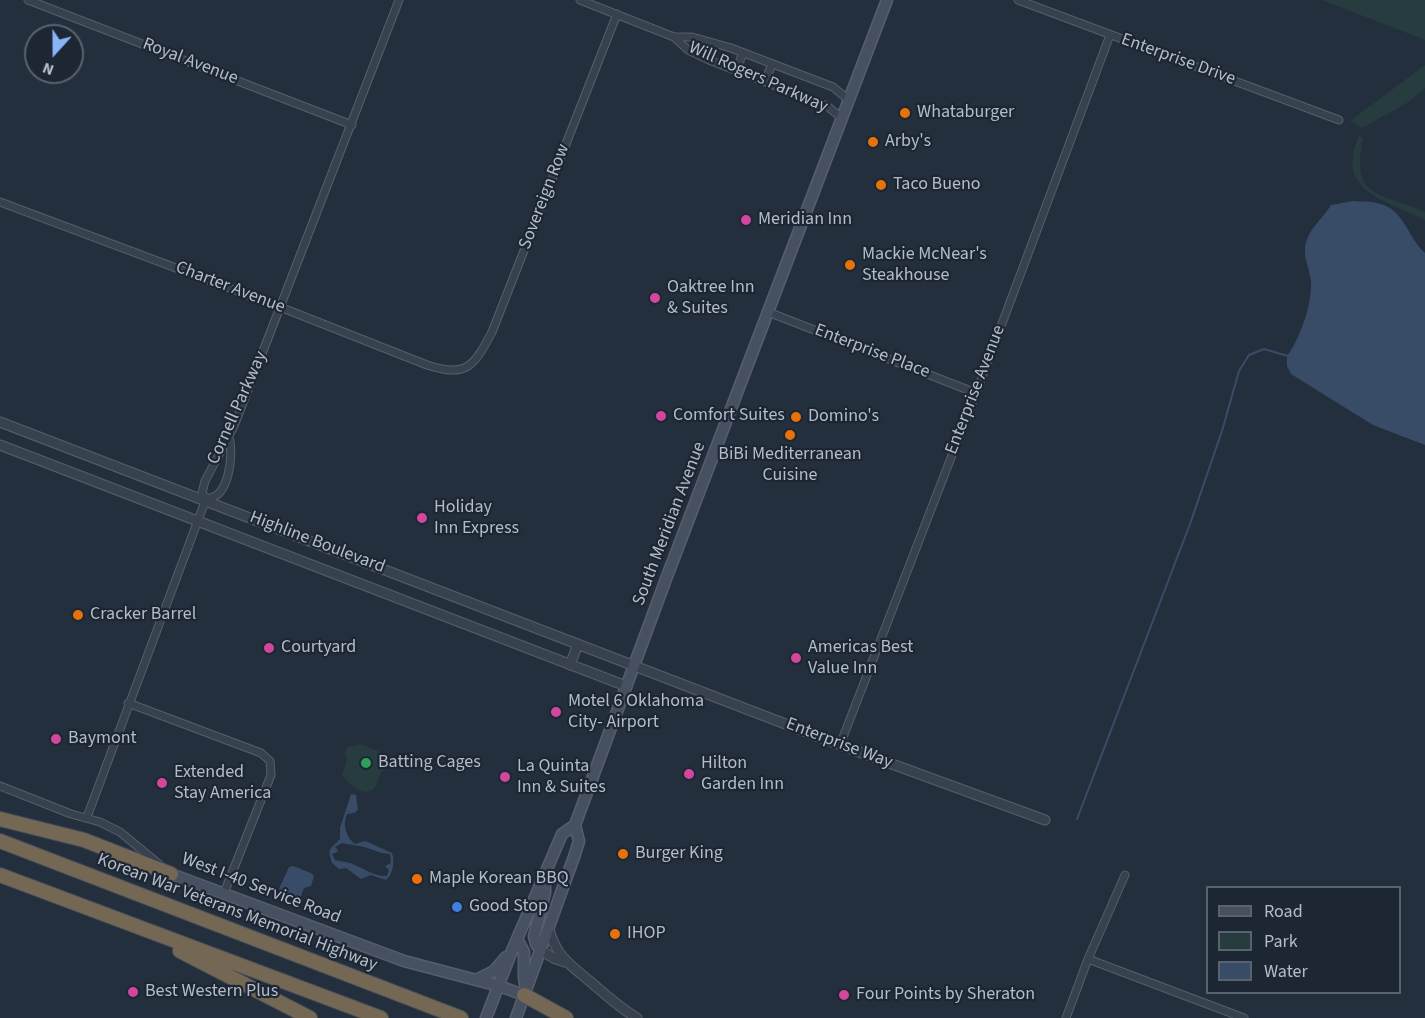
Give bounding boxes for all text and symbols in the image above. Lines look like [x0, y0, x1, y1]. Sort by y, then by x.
north arrow [24, 24, 84, 84]
street label: Enterprise Drive [1118, 29, 1238, 91]
street label: Royal Avenue [139, 34, 241, 90]
street label: Will Rogers Parkway [685, 38, 831, 118]
text: N [39, 57, 57, 81]
place label: Whataburger [917, 102, 1014, 124]
marker: Whataburger [898, 106, 912, 120]
place label: Arby's [885, 131, 931, 153]
marker: Arby's [866, 135, 880, 149]
street label: Sovereign Row [515, 141, 575, 253]
place label: Taco Bueno [893, 174, 981, 196]
marker: Taco Bueno [874, 178, 888, 192]
place label: Meridian Inn [758, 209, 852, 231]
marker: Meridian Inn [739, 213, 753, 227]
place label: Mackie McNear's Steakhouse [862, 244, 987, 286]
street label: Charter Avenue [172, 257, 288, 319]
marker: Mackie McNear's Steakhouse [843, 258, 857, 272]
place label: Oaktree Inn & Suites [667, 277, 755, 320]
marker: Oaktree Inn & Suites [648, 291, 662, 305]
street label: Enterprise Place [811, 320, 933, 384]
street label: Enterprise Avenue [941, 322, 1011, 458]
street label: Cornell Parkway [203, 348, 273, 468]
place label: Comfort Suites [673, 405, 785, 427]
place label: Domino's [808, 406, 879, 428]
marker: Comfort Suites [654, 409, 668, 423]
marker: Domino's [789, 410, 803, 424]
marker: BiBi Mediterranean Cuisine [783, 428, 797, 442]
street label: South Meridian Avenue [629, 439, 711, 609]
place label: BiBi Mediterranean Cuisine [718, 444, 862, 486]
place label: Holiday Inn Express [434, 497, 519, 540]
street label: Highline Boulevard [246, 507, 388, 579]
marker: Holiday Inn Express [415, 511, 429, 525]
place label: Cracker Barrel [90, 604, 196, 626]
marker: Cracker Barrel [71, 608, 85, 622]
place label: Courtyard [281, 637, 356, 659]
place label: Americas Best Value Inn [808, 637, 913, 680]
marker: Courtyard [262, 641, 276, 655]
marker: Americas Best Value Inn [789, 651, 803, 665]
place label: Motel 6 Oklahoma City- Airport [568, 691, 704, 734]
marker: Motel 6 Oklahoma City- Airport [549, 705, 563, 719]
street label: Enterprise Way [783, 714, 895, 774]
place label: Baymont [68, 728, 137, 750]
marker: Baymont [49, 732, 63, 746]
place label: Batting Cages [378, 752, 481, 774]
place label: Hilton Garden Inn [701, 753, 784, 795]
marker: Batting Cages [359, 756, 373, 770]
place label: La Quinta Inn & Suites [517, 756, 606, 798]
place label: Extended Stay America [174, 762, 271, 804]
marker: Hilton Garden Inn [682, 767, 696, 781]
marker: La Quinta Inn & Suites [498, 770, 512, 784]
marker: Extended Stay America [155, 776, 169, 790]
place label: Burger King [635, 843, 723, 865]
marker: Burger King [616, 847, 630, 861]
street label: Korean War Veterans Memorial Highway [94, 849, 380, 977]
street label: West I-40 Service Road [178, 849, 344, 929]
place label: Maple Korean BBQ [429, 868, 569, 890]
marker: Maple Korean BBQ [410, 872, 424, 886]
legend [1206, 886, 1401, 994]
place label: Good Stop [469, 896, 548, 918]
text: Road [1264, 899, 1303, 924]
marker: Good Stop [450, 900, 464, 914]
place label: IHOP [627, 923, 666, 945]
marker: IHOP [608, 927, 622, 941]
text: Park [1264, 929, 1298, 954]
text: Water [1264, 959, 1308, 984]
place label: Best Western Plus [145, 981, 278, 1003]
place label: Four Points by Sheraton [856, 984, 1035, 1006]
marker: Best Western Plus [126, 985, 140, 999]
marker: Four Points by Sheraton [837, 988, 851, 1002]

